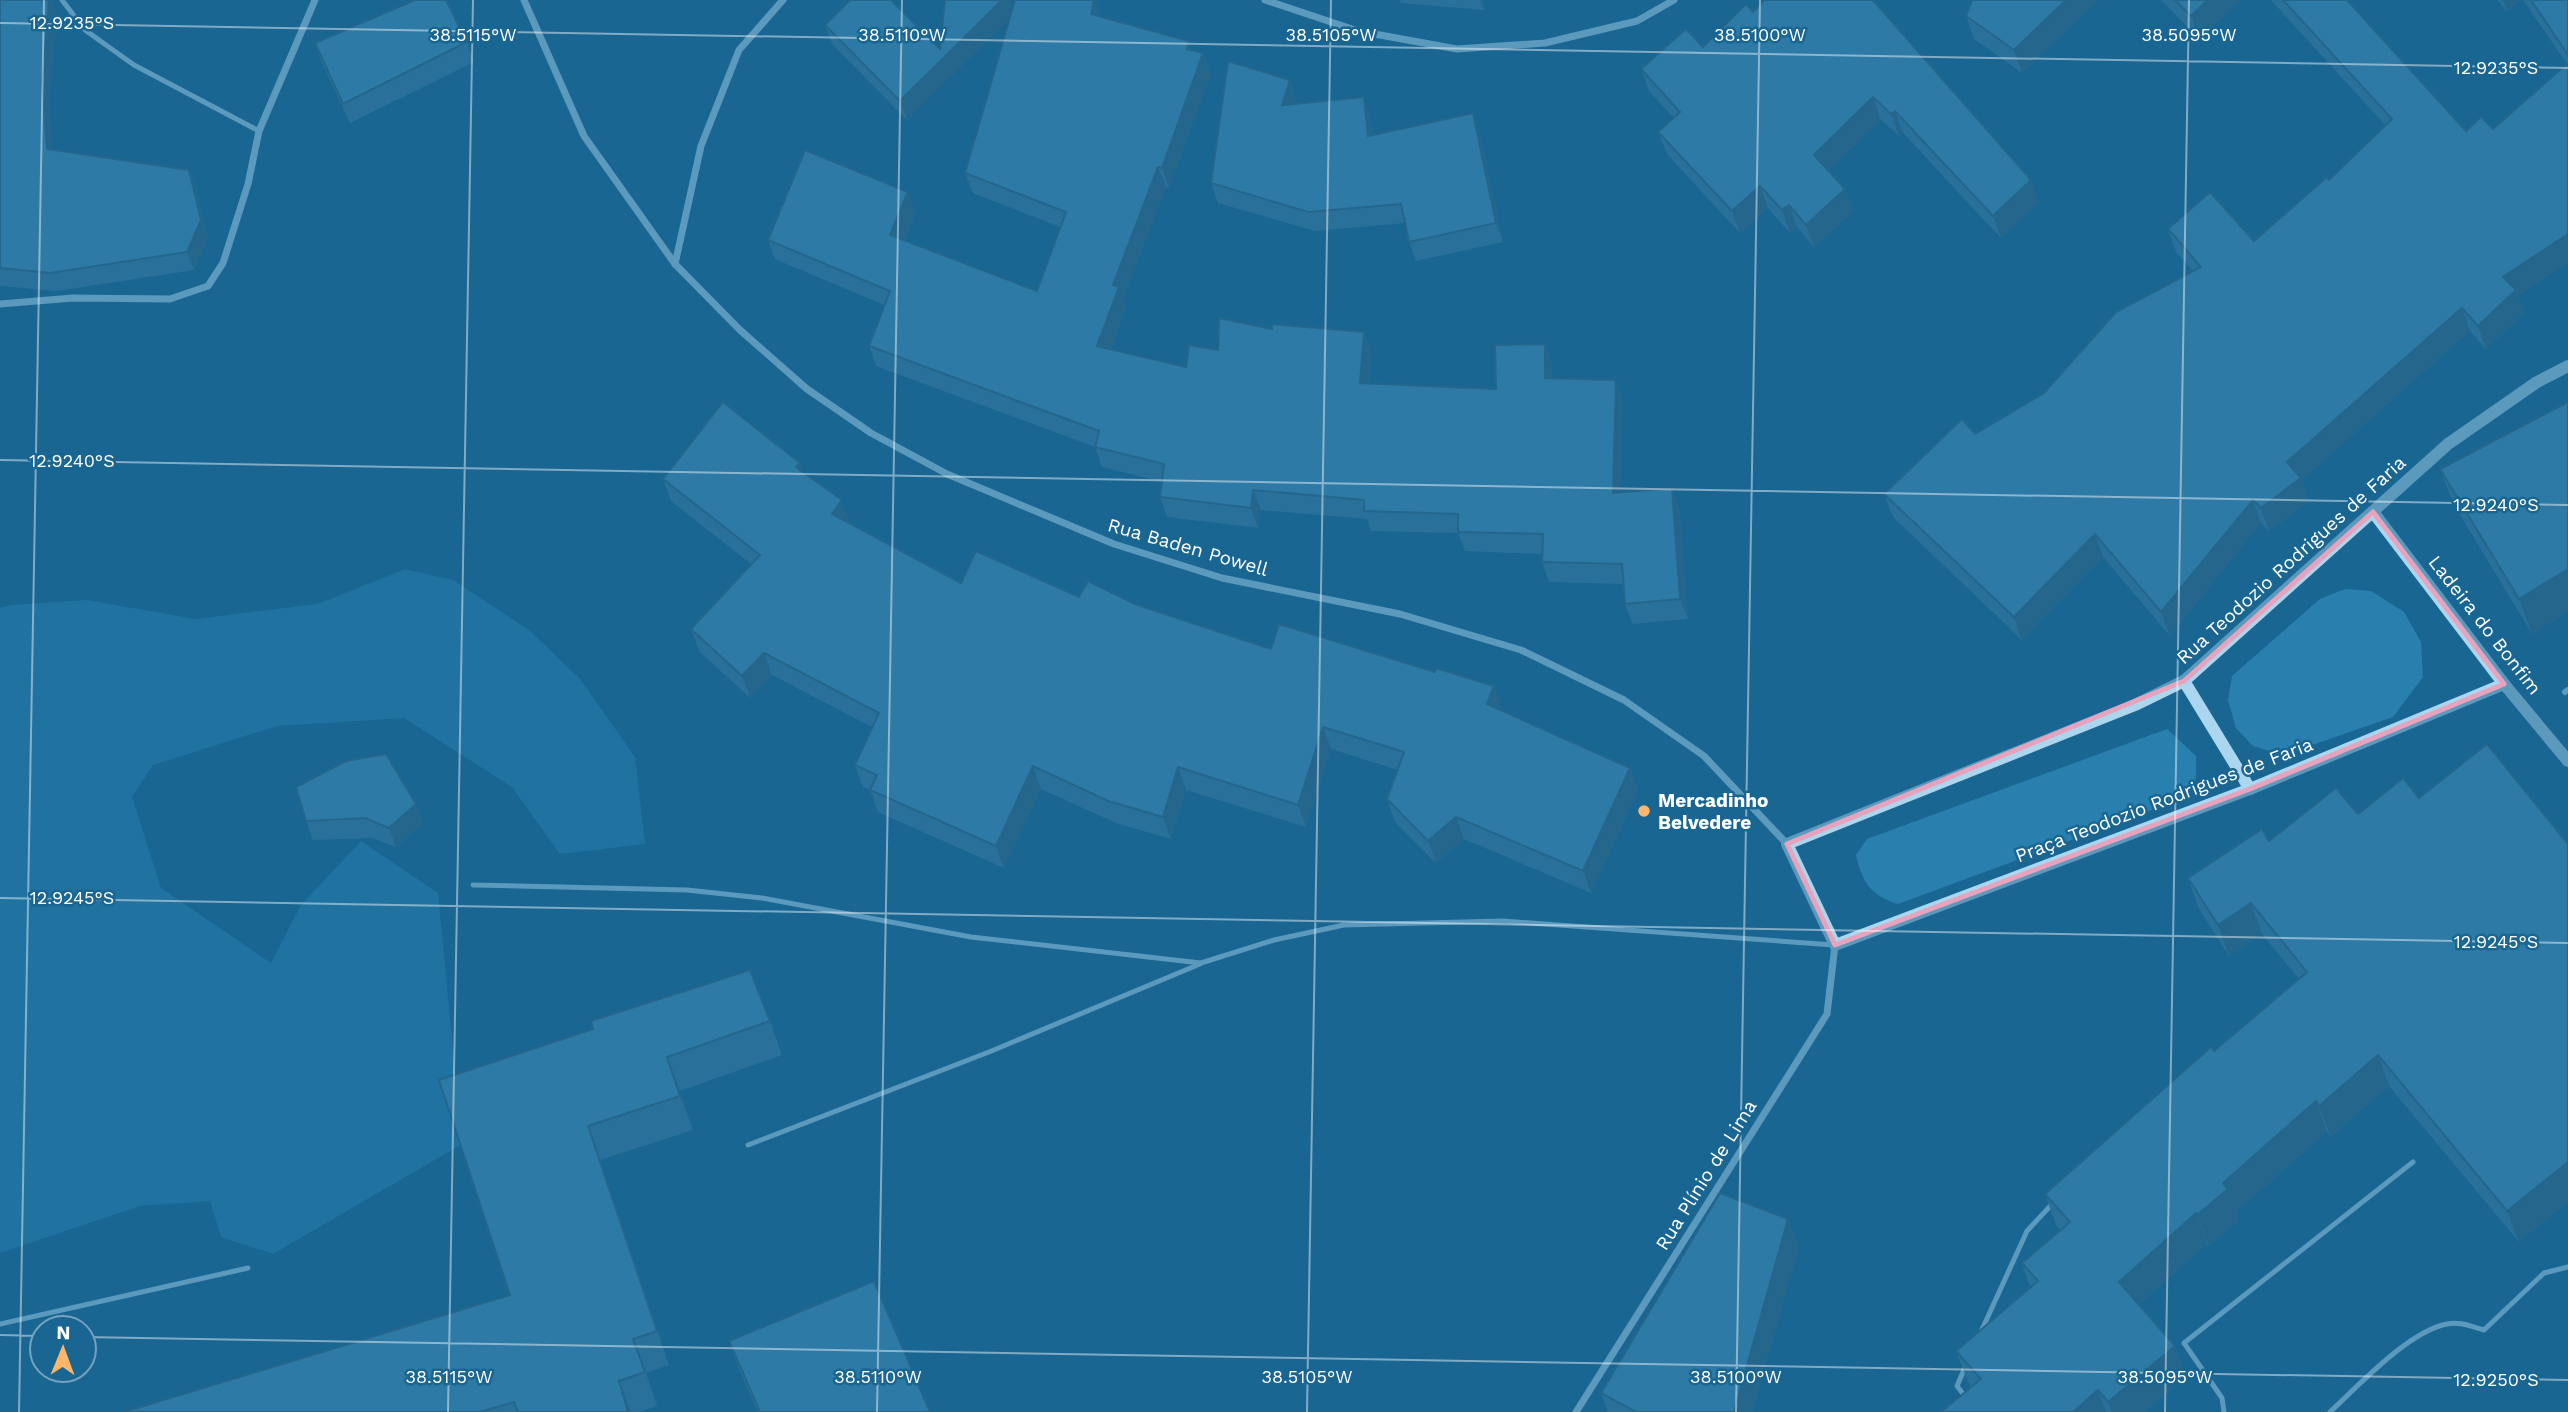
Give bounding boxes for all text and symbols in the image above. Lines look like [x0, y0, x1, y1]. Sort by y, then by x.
text: 12.9235°S [30, 12, 114, 33]
text: 38.5115°W [430, 24, 516, 45]
text: 38.5110°W [858, 24, 946, 45]
text: 38.5105°W [1285, 24, 1377, 45]
text: 38.5100°W [1714, 24, 1806, 45]
text: 38.5095°W [2141, 24, 2237, 45]
text: 12.9235°S [2454, 57, 2538, 78]
text: 12.9240°S [29, 450, 115, 471]
street label: Rua Teodozio Rodrigues de Faria [2172, 451, 2411, 669]
text: 12.9240°S [2453, 494, 2539, 515]
street label: Rua Baden Powell [1105, 513, 1271, 581]
street label: Ladeira do Bonfim [2424, 551, 2546, 699]
street label: Praça Teodozio Rodrigues de Faria [2012, 732, 2316, 867]
place label: Mercadinho Belvedere [1658, 789, 1768, 834]
marker: Mercadinho Belvedere [1636, 803, 1652, 819]
text: 12.9245°S [30, 887, 114, 908]
text: 12.9245°S [2454, 931, 2538, 952]
street label: Rua Plínio de Lima [1650, 1095, 1762, 1254]
north arrow [28, 1314, 98, 1384]
text: N [56, 1321, 71, 1344]
text: 38.5115°W [406, 1366, 492, 1387]
text: 38.5110°W [834, 1366, 922, 1387]
text: 38.5105°W [1261, 1366, 1353, 1387]
text: 38.5100°W [1690, 1366, 1782, 1387]
text: 38.5095°W [2117, 1366, 2213, 1387]
text: 12.9250°S [2453, 1369, 2539, 1390]

